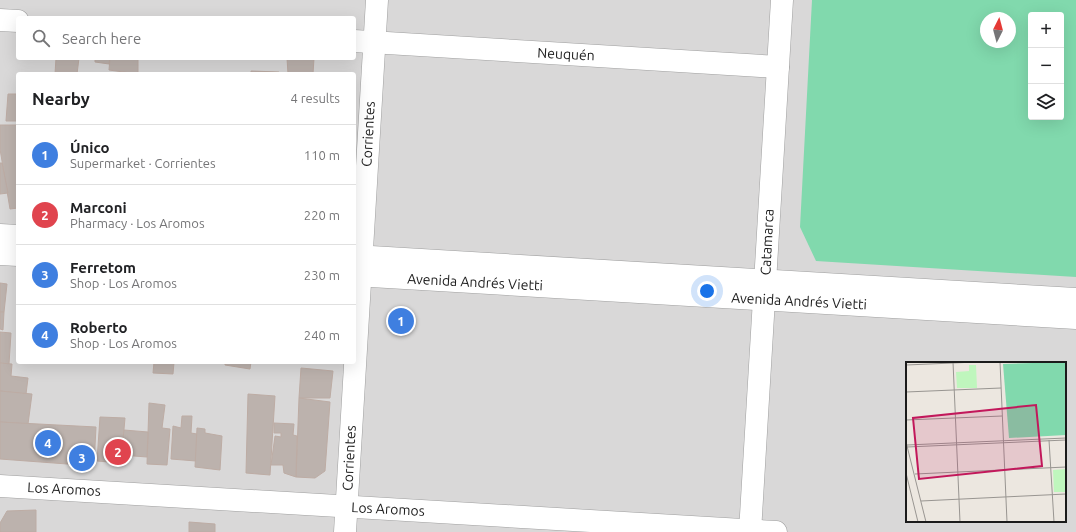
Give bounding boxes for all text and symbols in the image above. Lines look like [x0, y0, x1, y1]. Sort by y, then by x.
north arrow [980, 12, 1016, 48]
map controls [1028, 12, 1064, 120]
button: + [1028, 12, 1064, 48]
search box [16, 16, 356, 60]
icon: search [30, 27, 52, 49]
text: Search here [62, 30, 141, 47]
street label: Neuquén [537, 45, 595, 63]
button: − [1028, 48, 1064, 84]
button: layers [1028, 84, 1064, 120]
text: Nearby [32, 89, 90, 108]
text: 4 results [290, 91, 340, 105]
street label: Corrientes [358, 101, 378, 167]
text: Único [70, 139, 110, 156]
text: 1 [41, 148, 49, 162]
text: 110 m [304, 148, 340, 162]
text: Supermarket · Corrientes [70, 156, 216, 170]
text: Marconi [70, 199, 127, 216]
text: 2 [41, 208, 49, 222]
text: 220 m [304, 208, 340, 222]
street label: Catamarca [757, 208, 777, 276]
text: Pharmacy · Los Aromos [70, 216, 205, 230]
text: Ferretom [70, 259, 136, 276]
text: 3 [41, 268, 49, 282]
text: 230 m [304, 268, 340, 282]
street label: Avenida Andrés Vietti [407, 270, 543, 294]
text: Shop · Los Aromos [70, 276, 177, 290]
your location [697, 281, 717, 301]
street label: Avenida Andrés Vietti [731, 289, 867, 313]
pin: 1 [388, 306, 414, 336]
text: Roberto [70, 319, 128, 336]
text: 4 [41, 328, 49, 342]
text: 240 m [304, 328, 340, 342]
text: Shop · Los Aromos [70, 336, 177, 350]
inset map [906, 362, 1066, 522]
street label: Corrientes [339, 425, 359, 491]
pin: 4 [35, 428, 61, 458]
pin: 2 [105, 437, 131, 467]
pin: 3 [69, 443, 95, 473]
street label: Los Aromos [27, 479, 101, 499]
street label: Los Aromos [351, 499, 425, 519]

